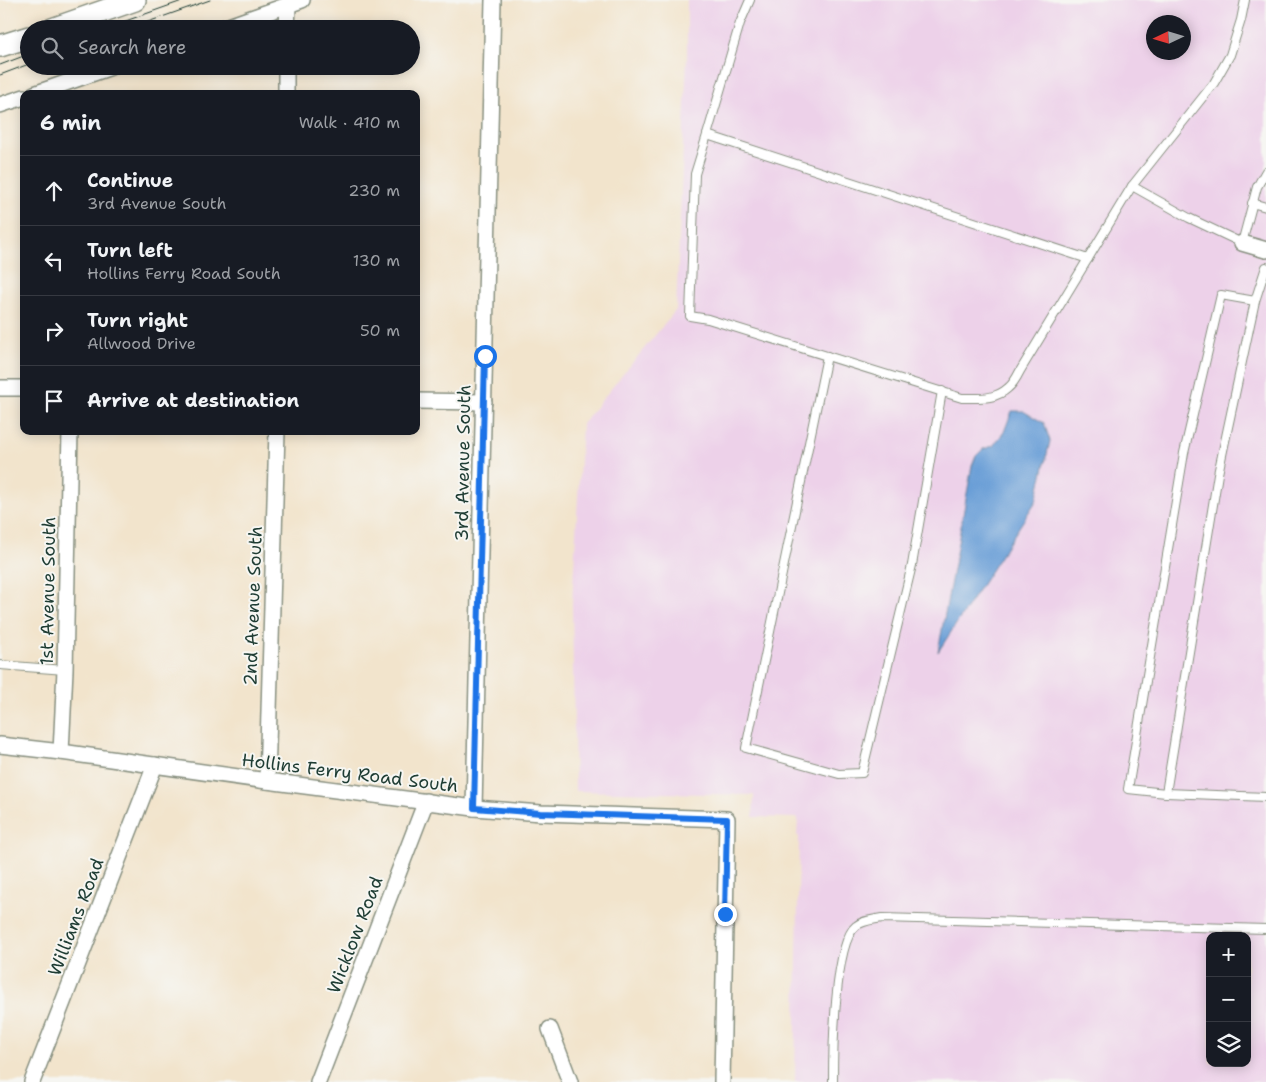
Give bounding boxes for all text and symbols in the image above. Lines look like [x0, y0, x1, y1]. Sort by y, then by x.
north arrow [1146, 15, 1191, 60]
search box [20, 20, 420, 75]
icon: search [38, 34, 66, 62]
text: Search here [78, 35, 187, 60]
text: 6 min [40, 109, 101, 137]
text: Walk · 410 m [299, 112, 400, 133]
text: Continue [87, 168, 173, 193]
icon: ahead [40, 177, 68, 205]
text: 230 m [348, 180, 400, 201]
text: 3rd Avenue South [87, 193, 226, 214]
text: Turn left [87, 238, 173, 263]
icon: left [40, 247, 68, 275]
text: 130 m [353, 250, 400, 271]
text: Hollins Ferry Road South [87, 263, 281, 284]
text: Turn right [87, 308, 188, 333]
icon: right [40, 317, 68, 345]
text: 50 m [360, 320, 400, 341]
text: Allwood Drive [87, 333, 196, 354]
route start [474, 345, 497, 368]
street label: 3rd Avenue South [450, 384, 476, 542]
icon: arrive [40, 387, 68, 415]
text: Arrive at destination [87, 388, 299, 413]
street label: 1st Avenue South [35, 516, 61, 666]
street label: 2nd Avenue South [238, 526, 268, 686]
street label: Hollins Ferry Road South [240, 748, 460, 798]
street label: Williams Road [42, 855, 110, 979]
street label: Wicklow Road [322, 873, 388, 997]
route end [714, 903, 737, 926]
map controls [1206, 932, 1251, 1067]
button: + [1206, 932, 1251, 977]
button: − [1206, 977, 1251, 1022]
button: layers [1206, 1022, 1251, 1067]

